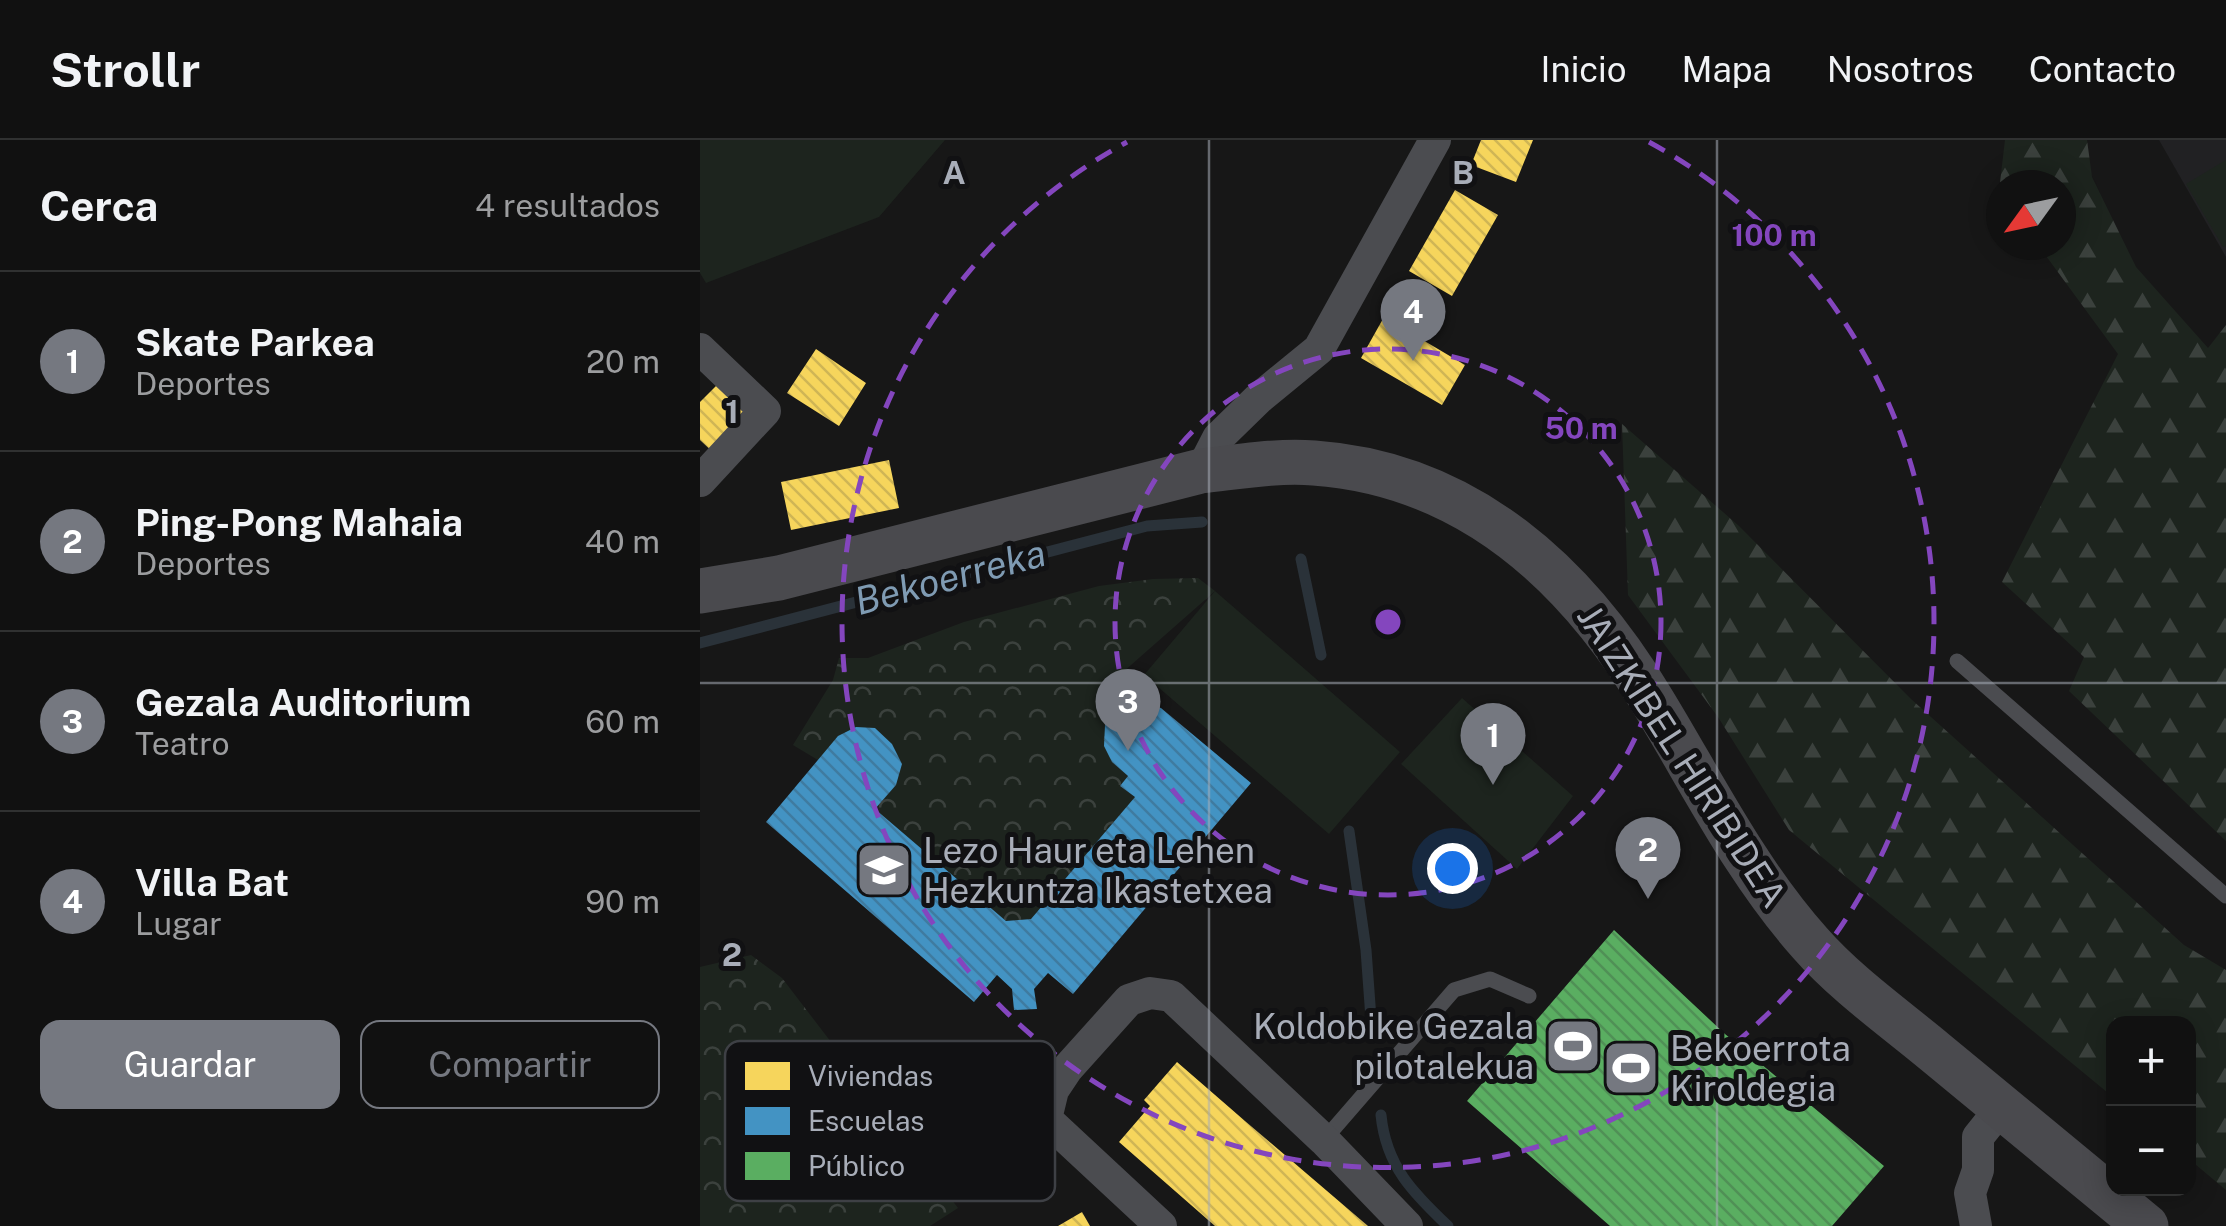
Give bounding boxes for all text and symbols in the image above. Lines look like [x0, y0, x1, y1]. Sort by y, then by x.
text: Strollr [50, 41, 200, 98]
text: Inicio [1541, 49, 1627, 90]
text: Mapa [1682, 49, 1772, 90]
text: Nosotros [1827, 49, 1974, 90]
text: Contacto [2029, 49, 2176, 90]
text: A [942, 154, 966, 191]
text: B [1452, 154, 1474, 191]
north arrow [1986, 170, 2076, 260]
text: Cerca [40, 181, 158, 230]
text: 4 resultados [475, 187, 660, 224]
text: 100 m [1731, 217, 1817, 253]
pin: 4 [1380, 278, 1446, 361]
text: Skate Parkea [135, 320, 375, 365]
text: 1 [66, 343, 79, 380]
text: 20 m [586, 343, 660, 380]
text: Deportes [135, 365, 271, 402]
text: 1 [725, 393, 739, 430]
text: 50 m [1544, 410, 1618, 446]
text: Ping-Pong Mahaia [135, 500, 463, 545]
text: 2 [62, 523, 83, 560]
text: 40 m [585, 523, 660, 560]
water label: Bekoerreka [850, 530, 1050, 624]
text: Deportes [135, 545, 271, 582]
street label: JAIZKIBEL HIRIBIDEA [1569, 597, 1795, 915]
centre of rings [1370, 604, 1406, 640]
pin: 3 [1096, 668, 1160, 751]
text: Gezala Auditorium [135, 680, 471, 725]
pin: 1 [1460, 702, 1526, 785]
text: 3 [62, 703, 83, 740]
text: 60 m [585, 703, 660, 740]
text: Teatro [135, 725, 230, 762]
pin: 2 [1616, 816, 1680, 899]
place label: Lezo Haur eta Lehen Hezkuntza Ikastetxea [923, 830, 1273, 911]
school or university icon: Lezo Haur eta Lehen Hezkuntza Ikastetxea [854, 840, 914, 900]
your location [1427, 843, 1478, 894]
text: Villa Bat [135, 860, 289, 905]
text: 4 [62, 883, 83, 920]
text: 90 m [585, 883, 660, 920]
text: Lugar [135, 905, 222, 942]
text: 2 [722, 936, 742, 973]
place label: Koldobike Gezala pilotalekua [1253, 1006, 1534, 1087]
sports icon: Koldobike Gezala pilotalekua [1543, 1016, 1603, 1076]
map controls [2106, 1016, 2196, 1196]
button: + [2106, 1016, 2196, 1106]
button: Guardar [40, 1020, 340, 1109]
button: Compartir [360, 1020, 660, 1109]
place label: Bekoerrota Kiroldegia [1670, 1028, 1851, 1109]
sports icon: Bekoerrota Kiroldegia [1601, 1038, 1661, 1098]
legend [725, 1041, 1055, 1201]
text: Viviendas [808, 1059, 933, 1092]
text: Escuelas [808, 1104, 924, 1137]
button: − [2106, 1106, 2196, 1196]
text: Público [808, 1149, 905, 1182]

